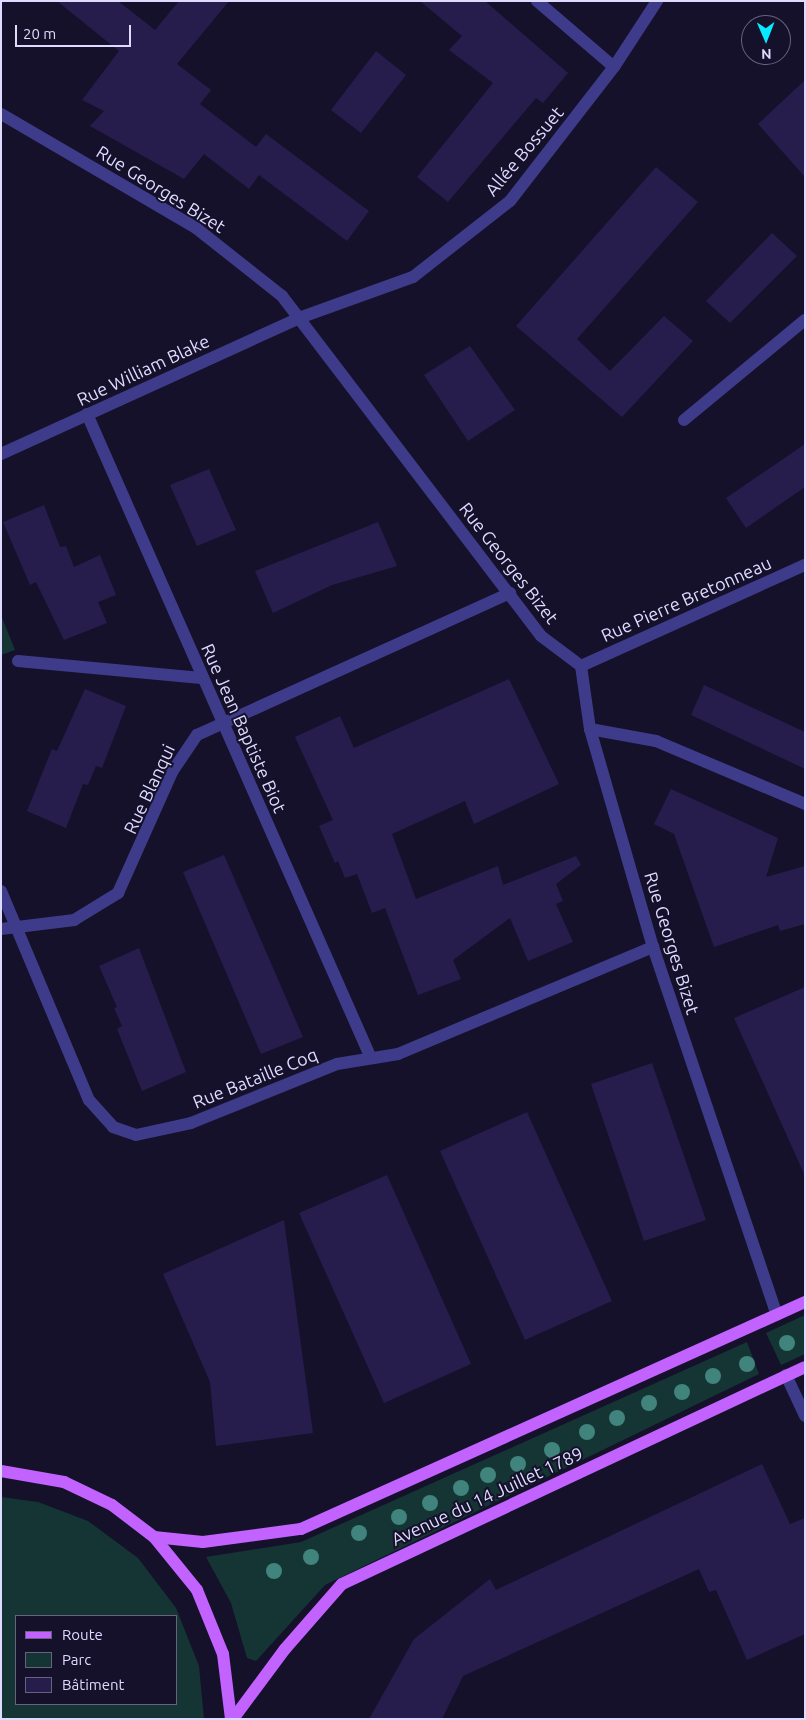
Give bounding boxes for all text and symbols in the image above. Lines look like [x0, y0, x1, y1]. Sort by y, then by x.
scale bar [18, 15, 134, 47]
north arrow [741, 15, 791, 65]
text: 20 m [23, 25, 56, 42]
text: N [761, 46, 772, 62]
street label: Allée Bossuet [480, 102, 568, 200]
street label: Rue Georges Bizet [93, 141, 229, 237]
street label: Rue William Blake [73, 330, 213, 410]
street label: Rue Georges Bizet [455, 498, 563, 628]
street label: Rue Pierre Bretonneau [598, 552, 774, 646]
street label: Rue Jean Baptiste Biot [197, 640, 291, 816]
street label: Rue Blanqui [119, 741, 179, 837]
street label: Rue Georges Bizet [640, 869, 704, 1017]
street label: Rue Bataille Coq [190, 1043, 320, 1113]
street label: Avenue du 14 Juillet 1789 [388, 1442, 586, 1550]
legend [15, 1615, 178, 1705]
text: Route [62, 1626, 103, 1643]
text: Parc [62, 1651, 91, 1668]
text: Bâtiment [62, 1676, 124, 1693]

